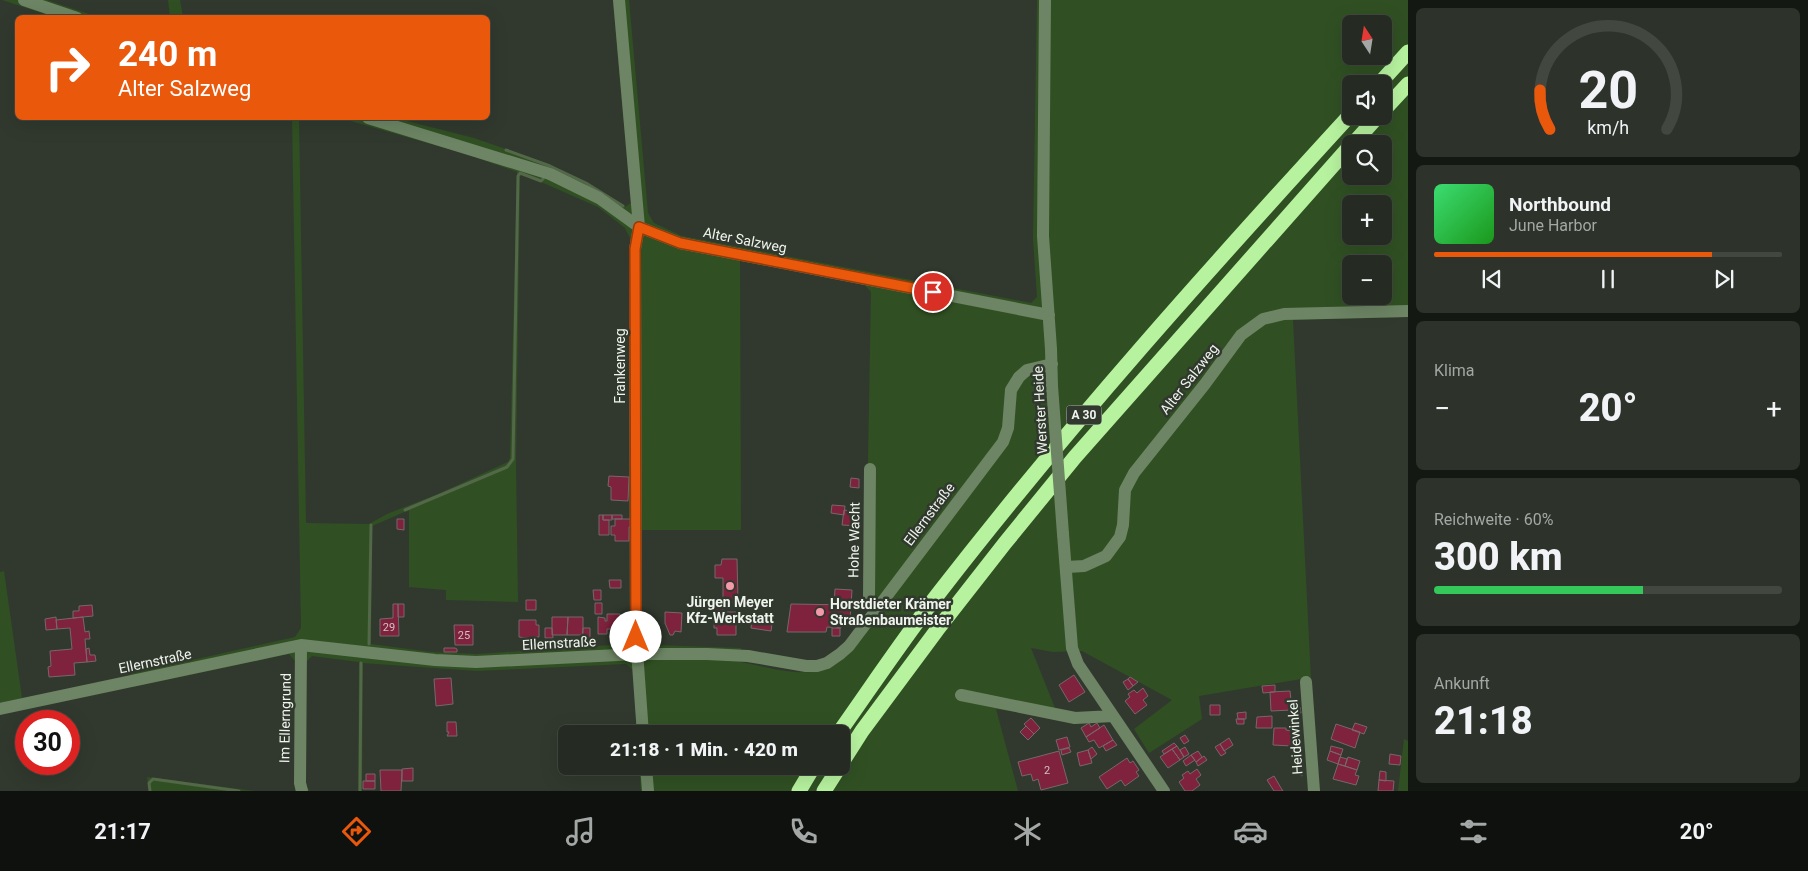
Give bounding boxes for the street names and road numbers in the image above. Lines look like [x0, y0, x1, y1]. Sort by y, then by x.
street label: Alter Salzweg [702, 224, 788, 256]
street label: Frankenweg [612, 328, 628, 404]
street label: Alter Salzweg [1157, 341, 1221, 417]
street label: Werster Heide [1030, 366, 1050, 454]
road number: A 30 [1066, 406, 1102, 424]
street label: Ellernstraße [900, 480, 958, 548]
street label: Hohe Wacht [845, 501, 863, 578]
street label: Ellernstraße [521, 633, 597, 653]
street label: Ellernstraße [117, 645, 193, 677]
street label: Im Ellerngrund [276, 673, 294, 763]
street label: Heidewinkel [1284, 699, 1306, 775]

